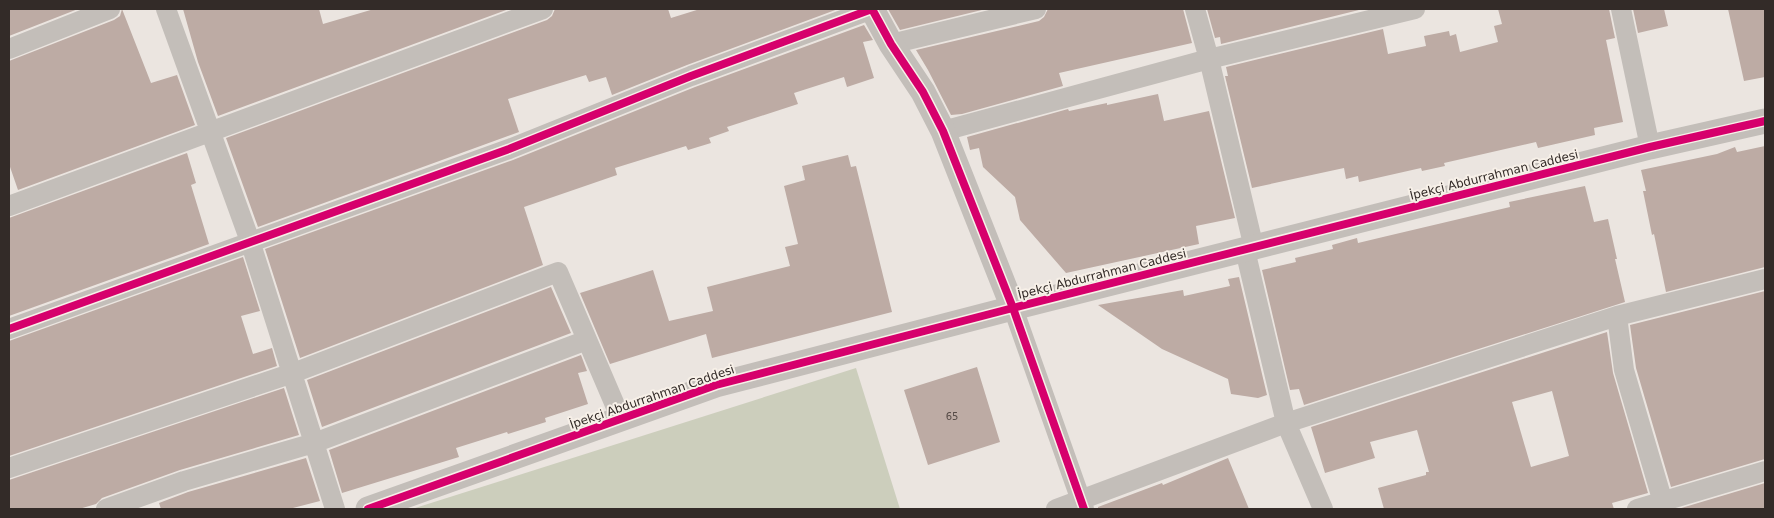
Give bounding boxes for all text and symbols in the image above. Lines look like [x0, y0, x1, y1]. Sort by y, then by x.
street label: İpekçi Abdurrahman Caddesi [1408, 146, 1580, 203]
street label: İpekçi Abdurrahman Caddesi [1016, 245, 1188, 302]
street label: İpekçi Abdurrahman Caddesi [567, 361, 736, 432]
house number: 65 [946, 411, 958, 422]

